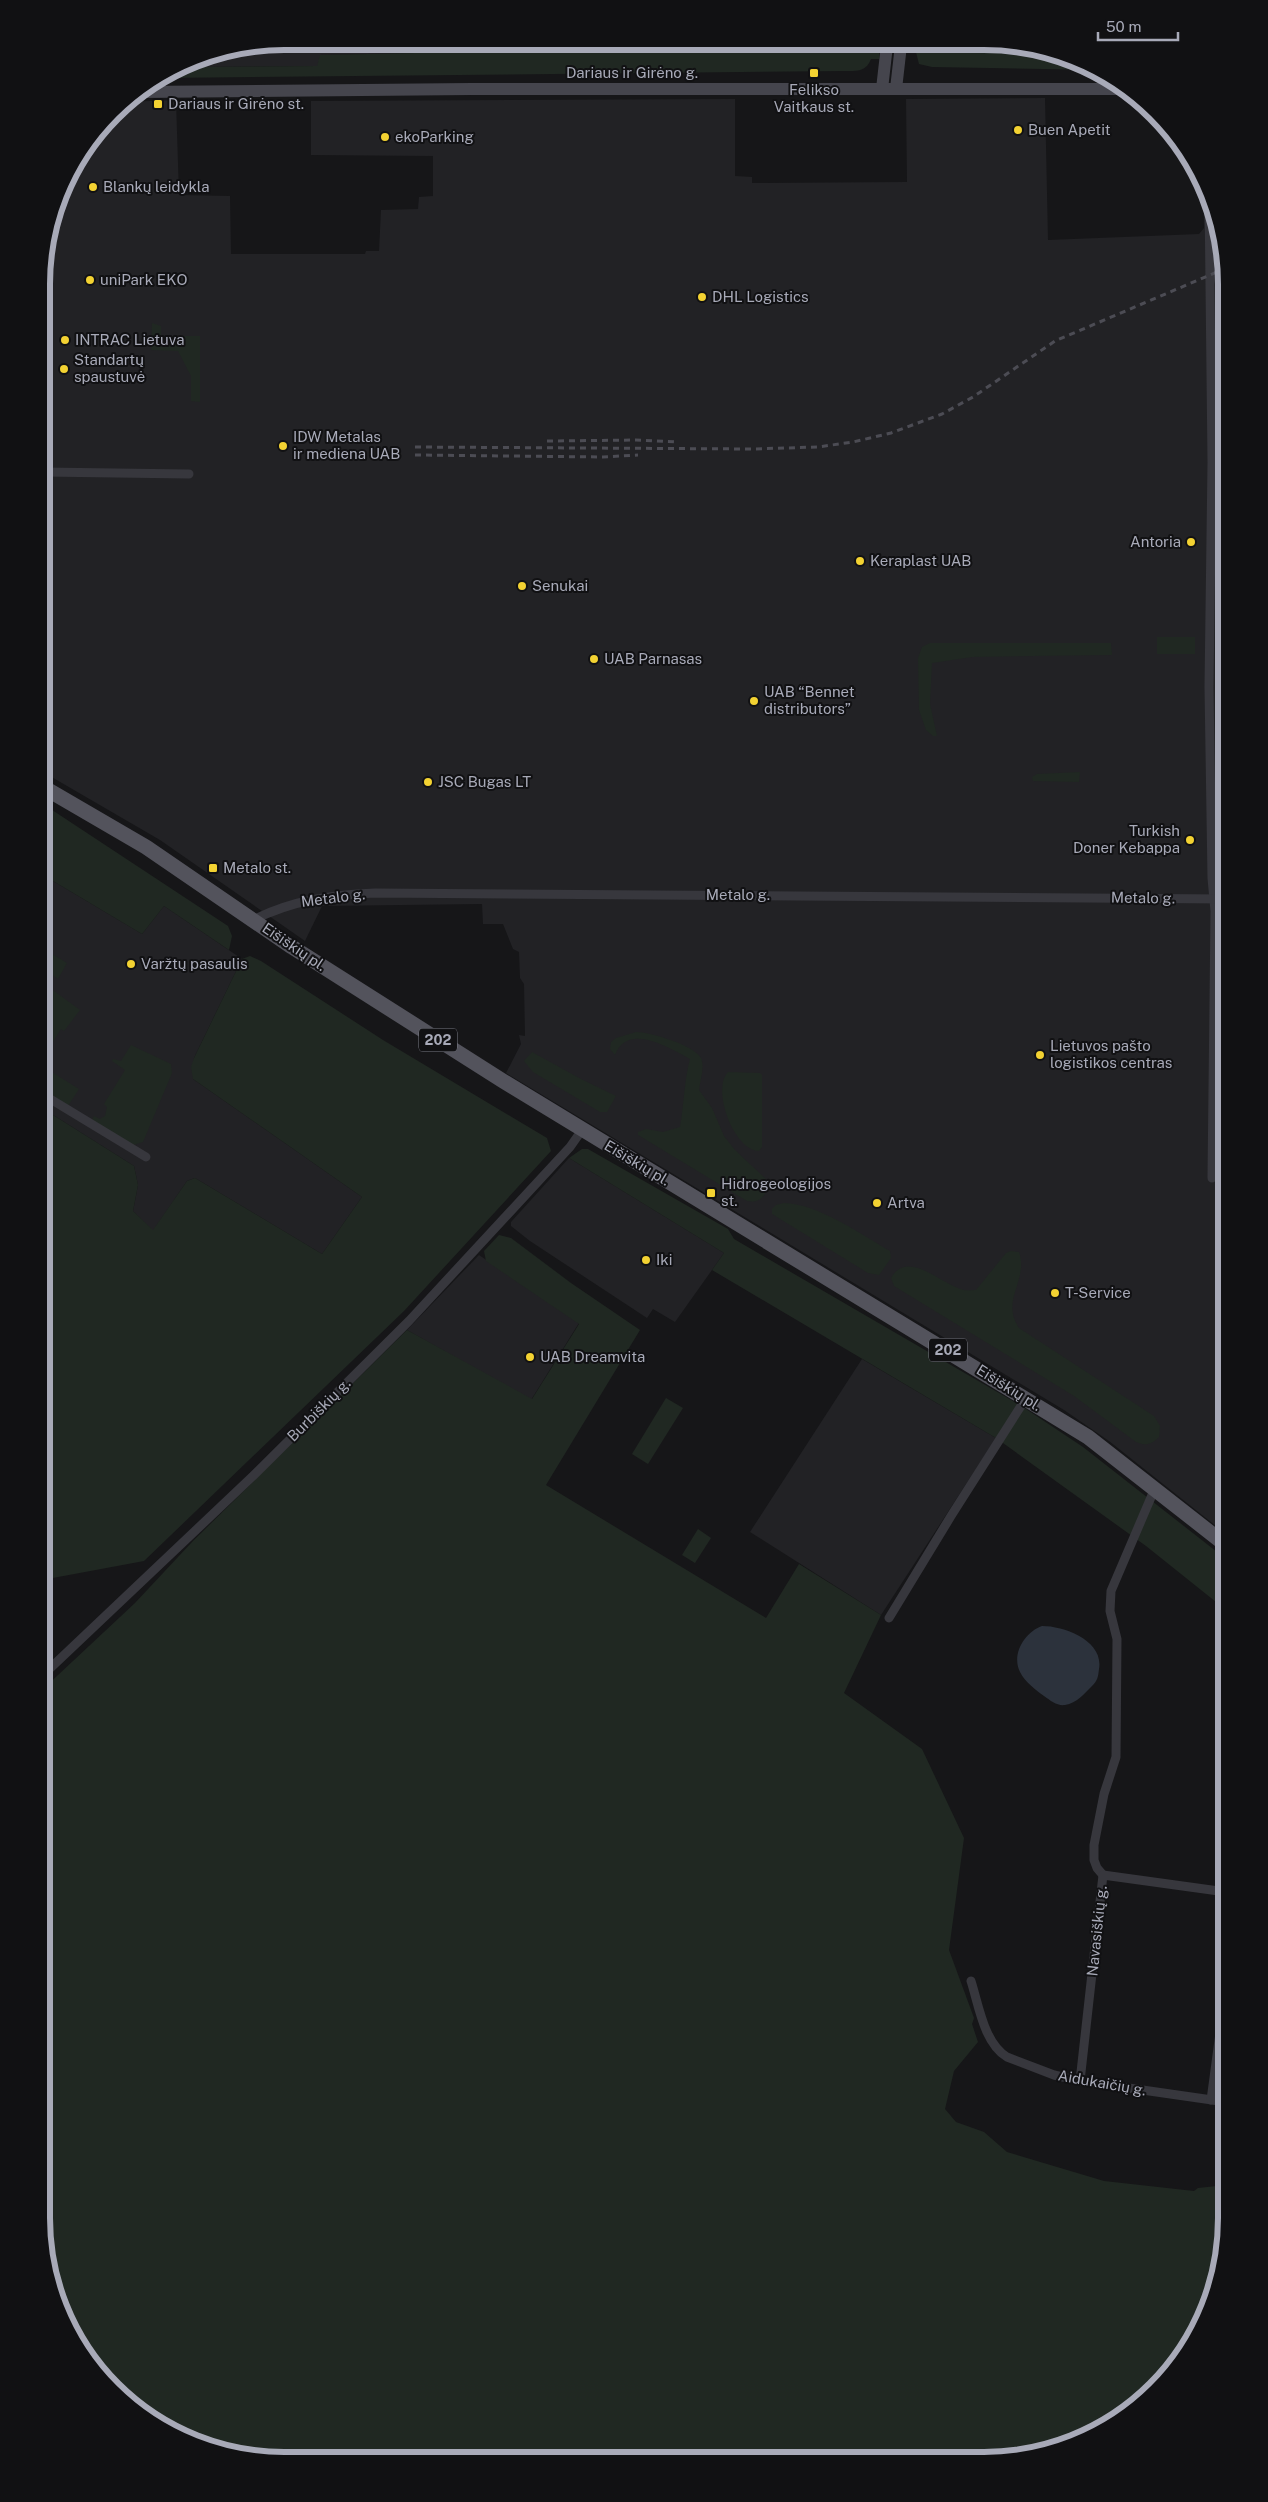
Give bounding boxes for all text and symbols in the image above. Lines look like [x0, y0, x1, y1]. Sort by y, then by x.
scale bar [1098, 10, 1178, 42]
text: 50 m [1106, 18, 1141, 35]
street label: Dariaus ir Girėno g. [566, 64, 698, 81]
marker: Felikso Vaitkaus st. [808, 67, 820, 79]
place label: Felikso Vaitkaus st. [774, 81, 854, 115]
place label: Dariaus ir Girėno st. [168, 95, 304, 112]
marker: Dariaus ir Girėno st. [152, 98, 164, 110]
place label: Buen Apetit [1028, 121, 1111, 138]
marker: Buen Apetit [1012, 124, 1024, 136]
place label: ekoParking [395, 128, 474, 145]
marker: ekoParking [379, 131, 391, 143]
place label: Blankų leidykla [103, 178, 210, 195]
marker: Blankų leidykla [87, 181, 99, 193]
place label: uniPark EKO [100, 271, 187, 288]
marker: uniPark EKO [84, 274, 96, 286]
place label: DHL Logistics [712, 288, 809, 305]
marker: DHL Logistics [696, 291, 708, 303]
place label: INTRAC Lietuva [75, 331, 184, 348]
marker: INTRAC Lietuva [59, 334, 71, 346]
place label: Standartų spaustuvė [74, 351, 145, 385]
marker: Standartų spaustuvė [58, 363, 70, 375]
place label: IDW Metalas ir mediena UAB [293, 428, 400, 462]
marker: IDW Metalas ir mediena UAB [277, 440, 289, 452]
place label: Antoria [1130, 533, 1181, 550]
marker: Antoria [1185, 536, 1197, 548]
place label: Keraplast UAB [870, 552, 971, 569]
marker: Keraplast UAB [854, 555, 866, 567]
place label: Senukai [532, 577, 588, 594]
marker: Senukai [516, 580, 528, 592]
place label: UAB Parnasas [604, 650, 702, 667]
marker: UAB Parnasas [588, 653, 600, 665]
place label: UAB “Bennet distributors” [764, 683, 855, 717]
marker: UAB “Bennet distributors” [748, 695, 760, 707]
place label: JSC Bugas LT [438, 773, 531, 790]
marker: JSC Bugas LT [422, 776, 434, 788]
place label: Turkish Doner Kebappa [1073, 822, 1180, 856]
marker: Turkish Doner Kebappa [1184, 834, 1196, 846]
place label: Metalo st. [223, 859, 291, 876]
marker: Metalo st. [207, 862, 219, 874]
street label: Metalo g. [300, 885, 366, 910]
street label: Metalo g. [706, 886, 770, 903]
street label: Metalo g. [1111, 888, 1175, 907]
street label: Eišiškių pl. [259, 919, 329, 974]
place label: Varžtų pasaulis [141, 955, 248, 972]
marker: Varžtų pasaulis [125, 958, 137, 970]
road number: 202 [419, 1028, 457, 1052]
place label: Lietuvos pašto logistikos centras [1050, 1037, 1172, 1071]
marker: Lietuvos pašto logistikos centras [1034, 1049, 1046, 1061]
street label: Eišiškių pl. [602, 1136, 673, 1189]
place label: Hidrogeologijos st. [721, 1175, 831, 1209]
marker: Hidrogeologijos st. [705, 1187, 717, 1199]
place label: Artva [887, 1194, 925, 1211]
marker: Artva [871, 1197, 883, 1209]
place label: Iki [656, 1251, 672, 1268]
marker: Iki [640, 1254, 652, 1266]
place label: T-Service [1065, 1284, 1131, 1301]
marker: T-Service [1049, 1287, 1061, 1299]
road number: 202 [929, 1338, 967, 1362]
place label: UAB Dreamvita [540, 1348, 645, 1365]
marker: UAB Dreamvita [524, 1351, 536, 1363]
street label: Eišiškių pl. [974, 1361, 1045, 1414]
street label: Burbiškių g. [284, 1375, 354, 1445]
street label: Navasiškių g. [1083, 1885, 1110, 1977]
street label: Aidukaičių g. [1057, 2066, 1148, 2099]

